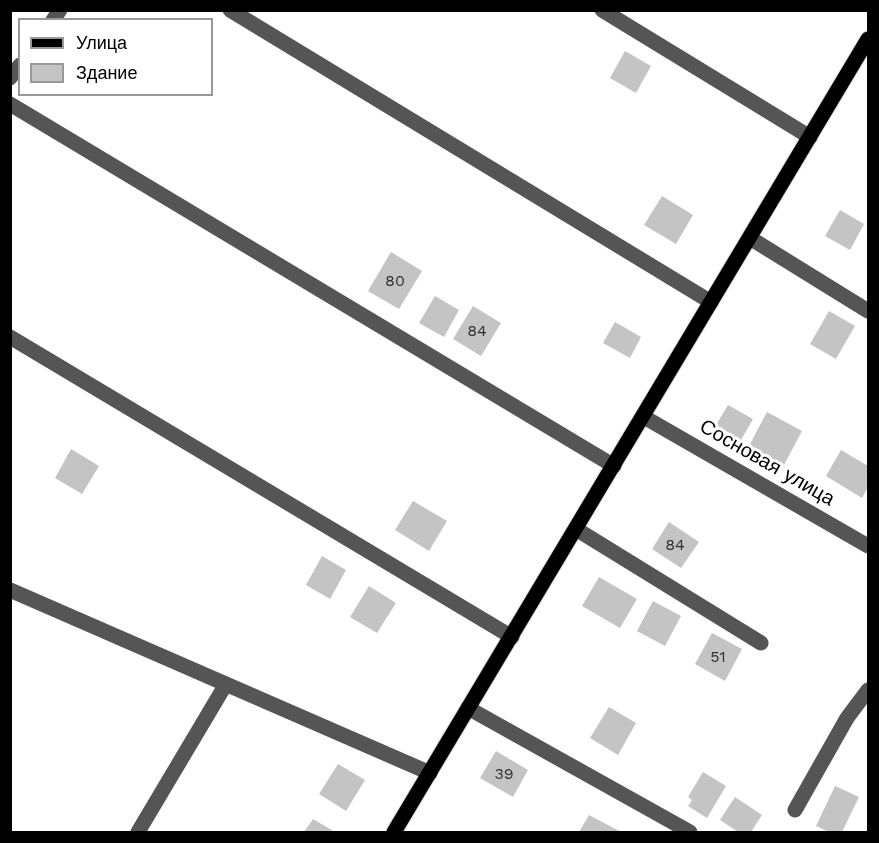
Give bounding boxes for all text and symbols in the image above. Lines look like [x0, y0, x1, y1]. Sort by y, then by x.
legend [18, 18, 213, 96]
text: Улица [76, 32, 127, 53]
text: Здание [76, 62, 137, 83]
house number: 80 [385, 271, 405, 291]
house number: 84 [467, 321, 487, 341]
street label: Сосновая улица [695, 415, 839, 511]
house number: 84 [665, 535, 685, 555]
house number: 51 [710, 647, 726, 667]
house number: 39 [494, 764, 514, 784]

